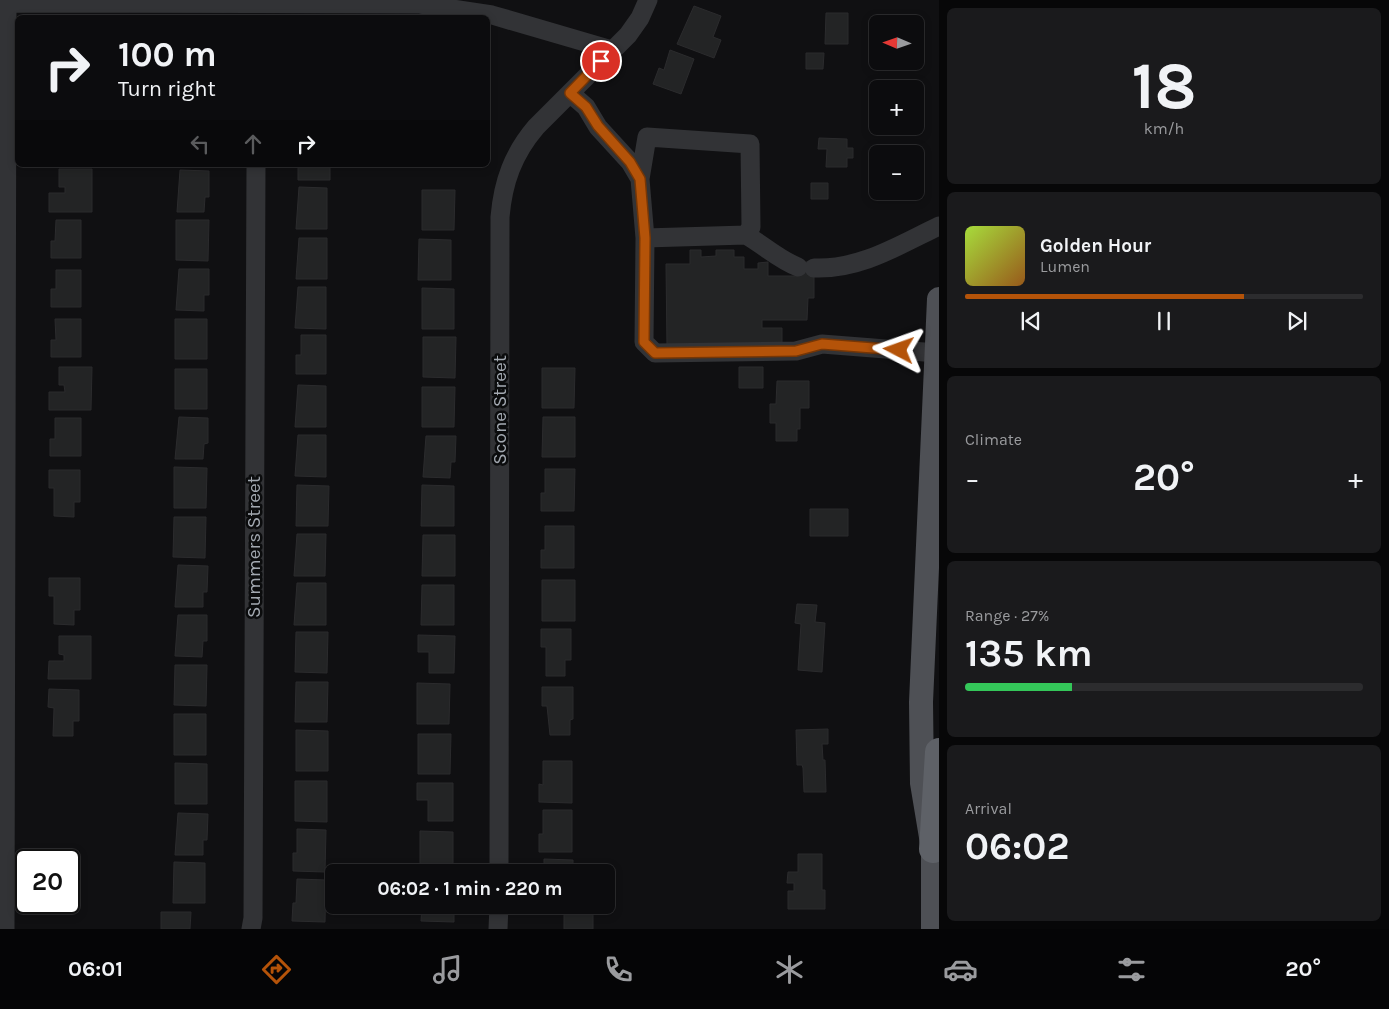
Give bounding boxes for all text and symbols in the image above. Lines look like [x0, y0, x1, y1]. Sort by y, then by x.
north arrow [869, 15, 924, 70]
map controls [869, 15, 924, 200]
text: 100 m [118, 34, 217, 75]
icon: right [35, 35, 100, 100]
pin [580, 40, 622, 82]
icon: arrive [587, 47, 615, 75]
text: 18 [1131, 48, 1197, 124]
text: Turn right [118, 76, 216, 102]
button: + [869, 80, 924, 135]
text: km/h [1144, 119, 1184, 138]
icon: left [186, 130, 214, 158]
icon: ahead [239, 130, 267, 158]
icon: right [292, 130, 320, 158]
button: − [869, 145, 924, 200]
text: Golden Hour [1040, 235, 1151, 257]
text: Lumen [1040, 257, 1090, 276]
icon: previous [1017, 307, 1045, 335]
icon: pause [1150, 307, 1178, 335]
icon: next [1283, 307, 1311, 335]
position arrow [872, 323, 924, 375]
street label: Scone Street [489, 355, 511, 465]
text: Climate [965, 430, 1022, 449]
text: 20° [1133, 455, 1195, 500]
text: − [965, 462, 980, 495]
text: + [1348, 462, 1363, 495]
street label: Summers Street [243, 476, 265, 618]
text: Range · 27% [965, 606, 1049, 625]
text: 135 km [965, 631, 1092, 676]
text: Arrival [965, 799, 1012, 818]
text: 06:02 [965, 824, 1069, 869]
speed limit sign: 20 [15, 849, 80, 914]
text: 06:02 · 1 min · 220 m [377, 878, 563, 900]
icon: directions [259, 952, 294, 987]
icon: music [430, 952, 465, 987]
icon: phone [601, 952, 636, 987]
icon: climate [772, 952, 807, 987]
icon: car [943, 952, 978, 987]
icon: filters [1114, 952, 1149, 987]
text: 06:01 [68, 956, 123, 982]
text: 20° [1285, 956, 1321, 982]

